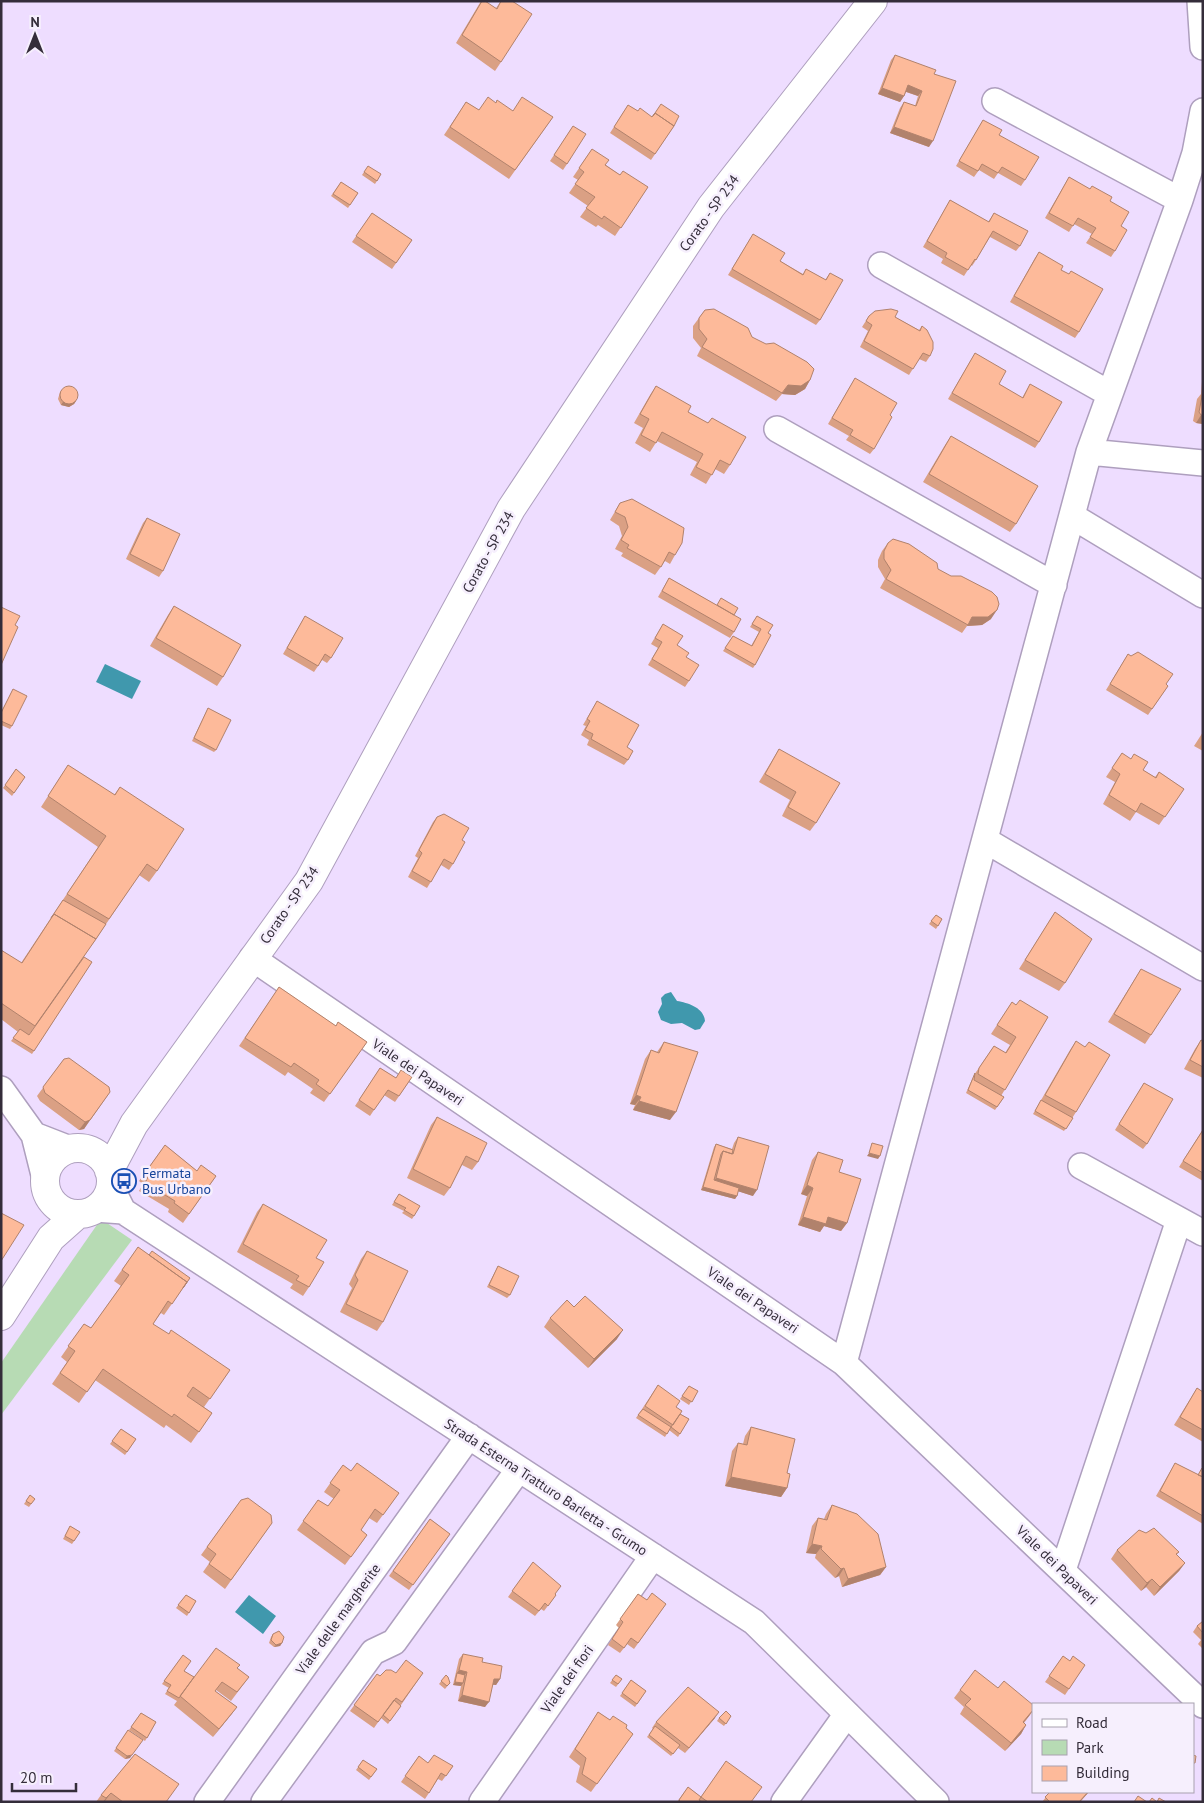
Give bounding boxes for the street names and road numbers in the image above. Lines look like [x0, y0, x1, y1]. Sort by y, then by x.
street label: Corato - SP 234 [675, 171, 743, 255]
street label: Corato - SP 234 [458, 508, 518, 596]
street label: Corato - SP 234 [256, 863, 323, 947]
street label: Viale dei Papaveri [368, 1034, 467, 1109]
street label: Viale dei Papaveri [703, 1262, 802, 1337]
street label: Strada Esterna Tratturo Barletta - Grumo [441, 1415, 651, 1559]
street label: Viale dei Papaveri [1012, 1521, 1102, 1609]
street label: Viale delle margherite [291, 1560, 384, 1679]
street label: Viale dei fiori [536, 1641, 597, 1717]

